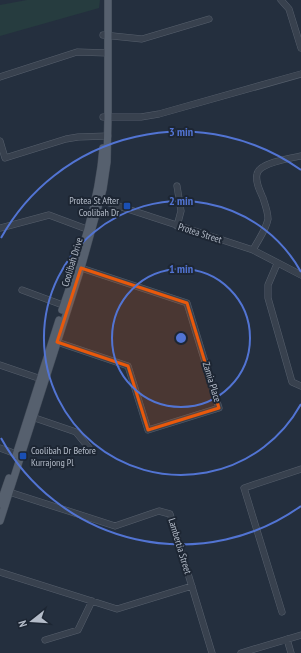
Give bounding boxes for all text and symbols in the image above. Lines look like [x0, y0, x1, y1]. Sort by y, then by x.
text: 3 min [169, 124, 193, 139]
text: 2 min [169, 193, 193, 208]
place label: Protea St After Coolibah Dr [69, 194, 119, 219]
marker: Protea St After Coolibah Dr [122, 201, 132, 211]
street label: Protea Street [177, 220, 224, 246]
street label: Coolibah Drive [58, 236, 86, 288]
text: 1 min [169, 261, 193, 276]
centre of rings [174, 331, 188, 345]
street label: Zamia Place [200, 360, 224, 404]
place label: Coolibah Dr Before Kurrajong Pl [31, 444, 96, 469]
marker: Coolibah Dr Before Kurrajong Pl [18, 451, 28, 461]
street label: Lambertia Street [165, 517, 195, 576]
north arrow [12, 601, 52, 641]
text: N [15, 619, 30, 629]

